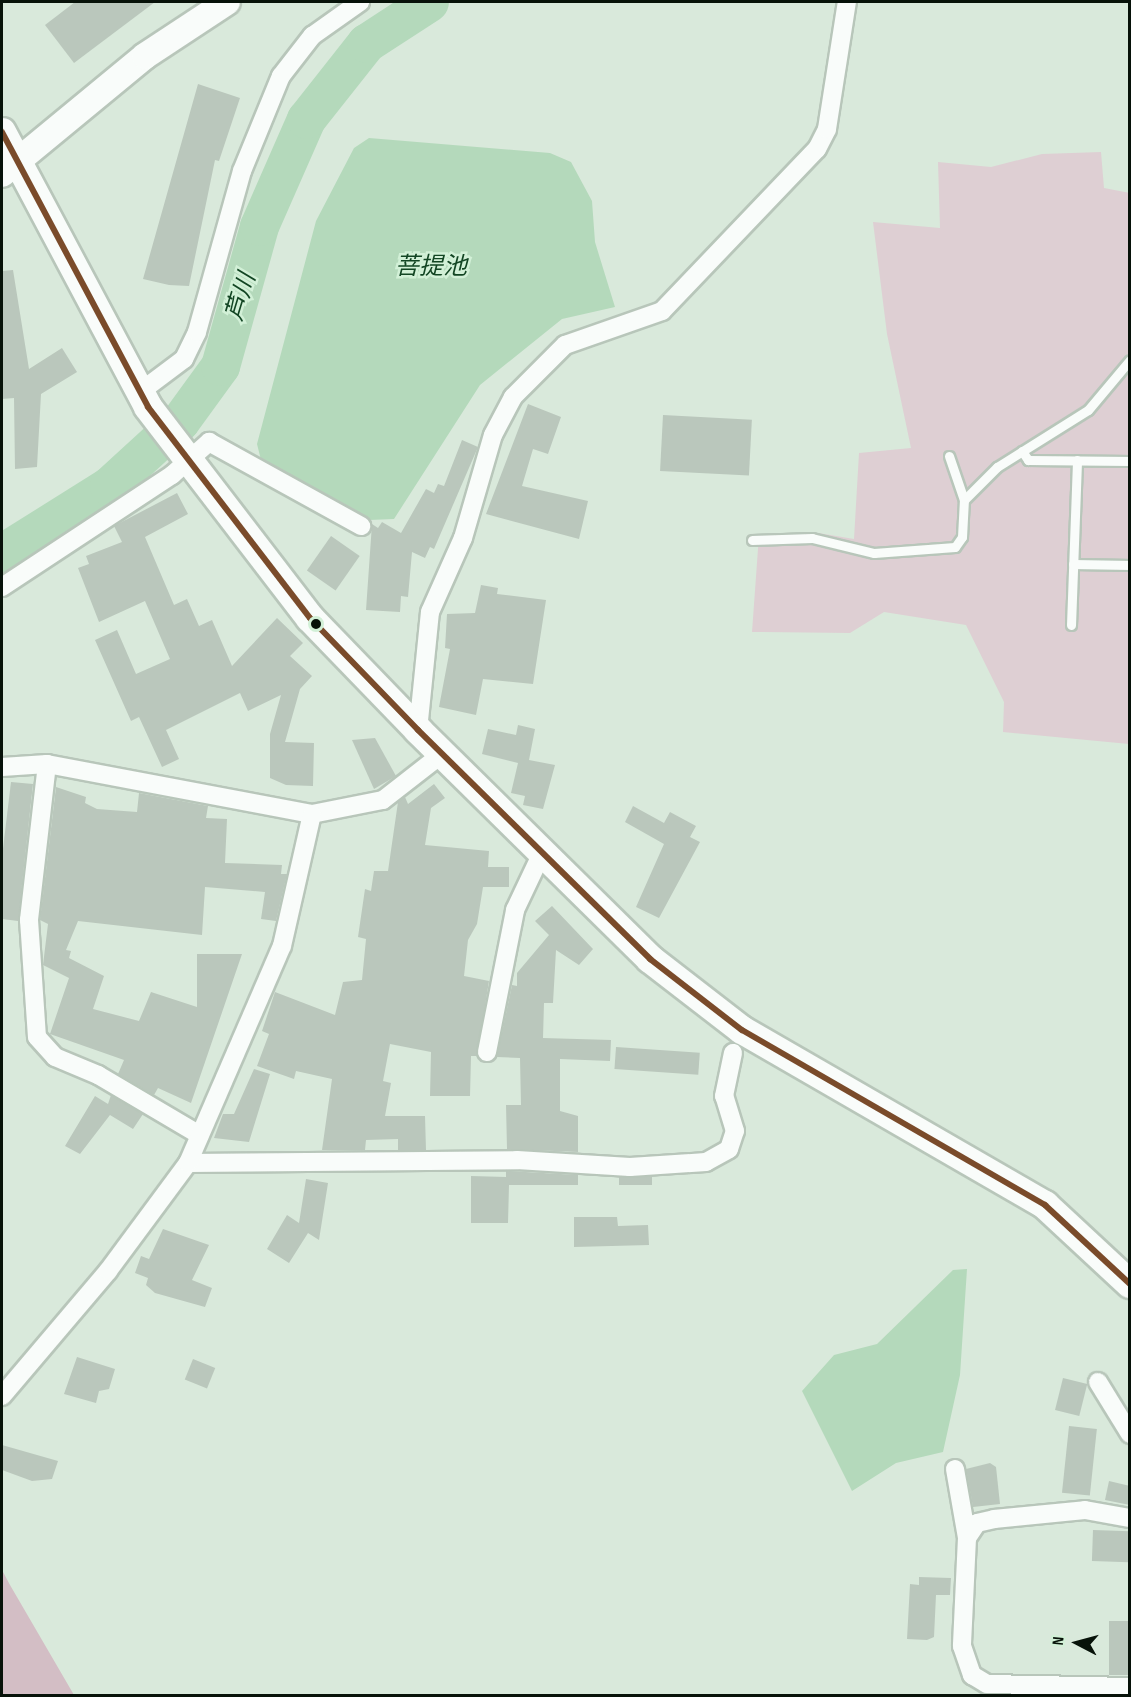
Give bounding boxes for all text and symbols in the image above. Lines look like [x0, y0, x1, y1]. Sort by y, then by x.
water label: 菩提池 [395, 253, 467, 281]
water label: 芦川 [220, 270, 262, 324]
unlabelled marker [310, 618, 322, 630]
north arrow [1047, 1613, 1107, 1673]
text: N [1049, 1636, 1068, 1646]

